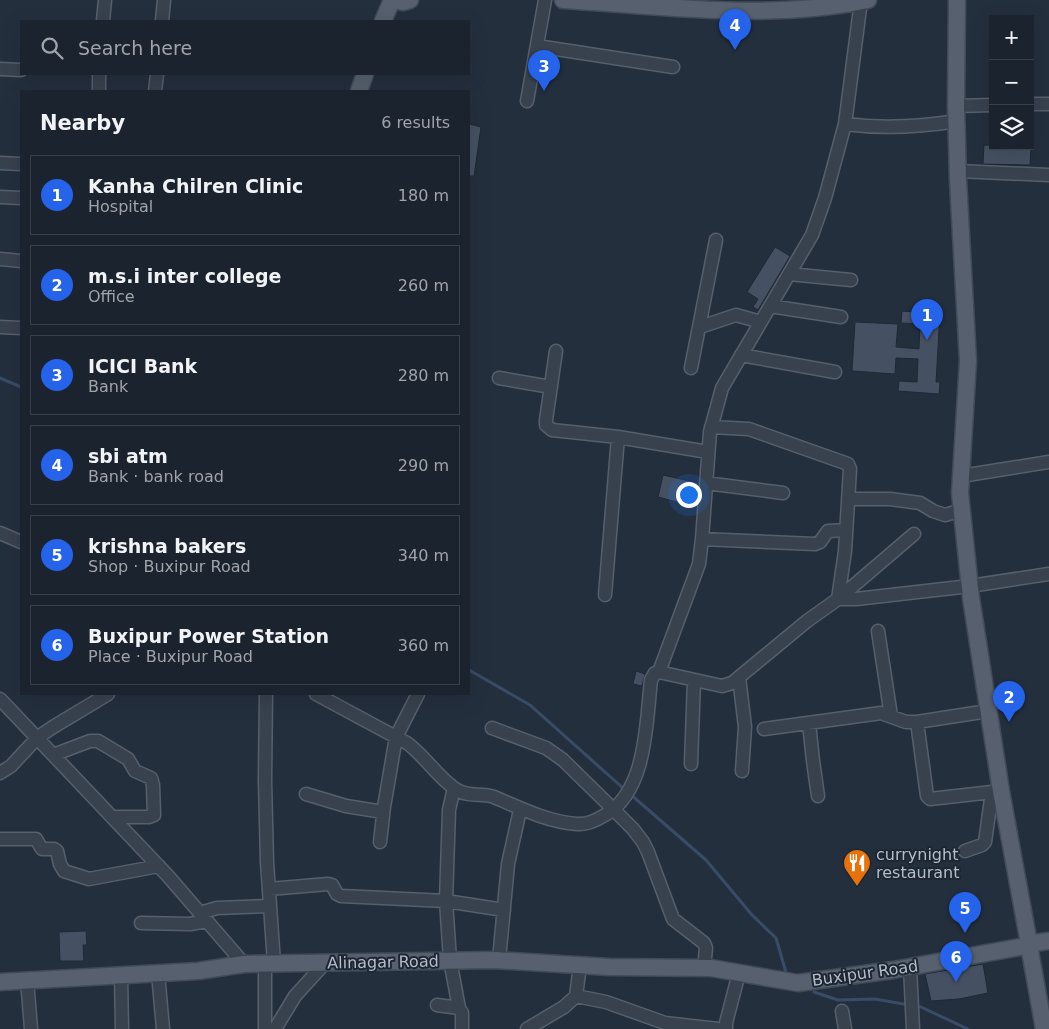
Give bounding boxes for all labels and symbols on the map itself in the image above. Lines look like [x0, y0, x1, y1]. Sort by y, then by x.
pin: 4 [719, 9, 751, 50]
pin: 3 [528, 50, 560, 91]
pin: 1 [911, 299, 943, 340]
your location [676, 482, 702, 508]
pin: 2 [993, 681, 1025, 722]
place label: currynight restaurant [876, 845, 959, 882]
restaurant icon: currynight restaurant [842, 848, 872, 887]
pin: 5 [949, 892, 981, 933]
pin: 6 [940, 941, 972, 982]
street label: Alinagar Road [327, 952, 439, 972]
street label: Buxipur Road [811, 956, 919, 990]

